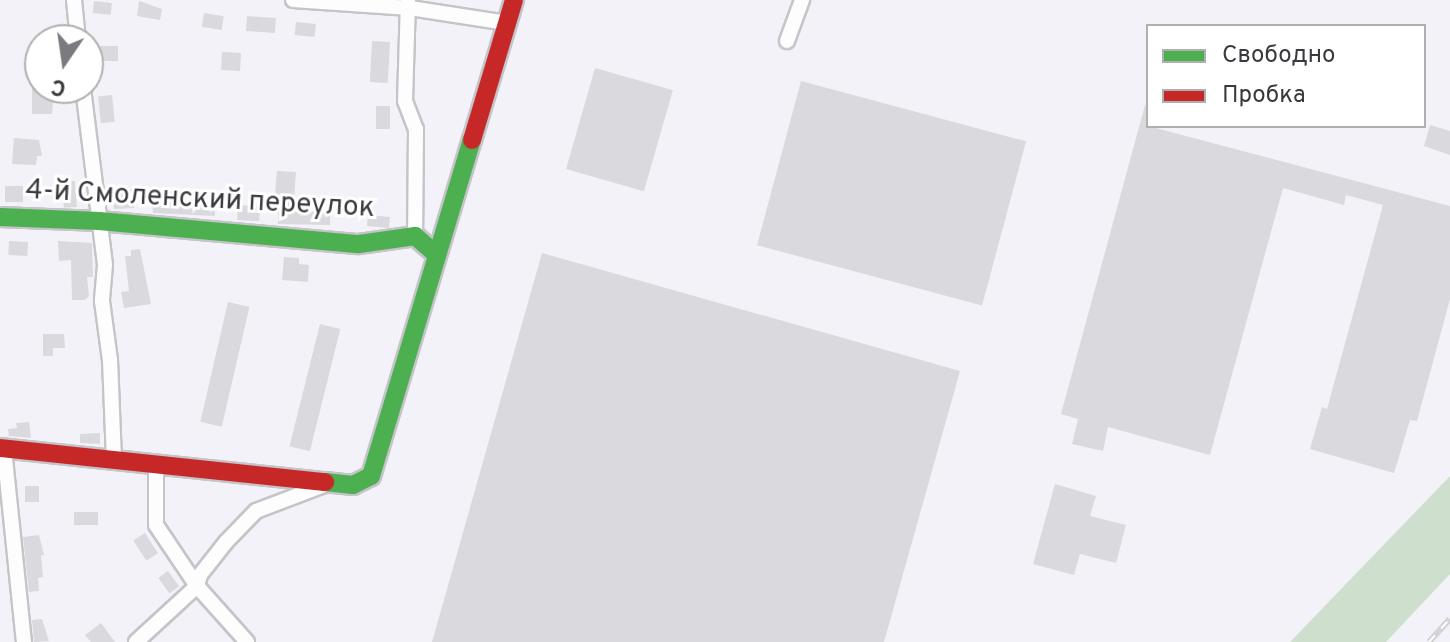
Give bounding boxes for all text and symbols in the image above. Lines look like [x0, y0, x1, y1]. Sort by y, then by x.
north arrow [24, 24, 104, 104]
legend [1146, 24, 1426, 128]
text: Свободно [1222, 41, 1335, 71]
text: С [49, 71, 69, 101]
text: Пробка [1222, 81, 1306, 111]
street label: 4-й Смоленский переулок [24, 174, 376, 226]

